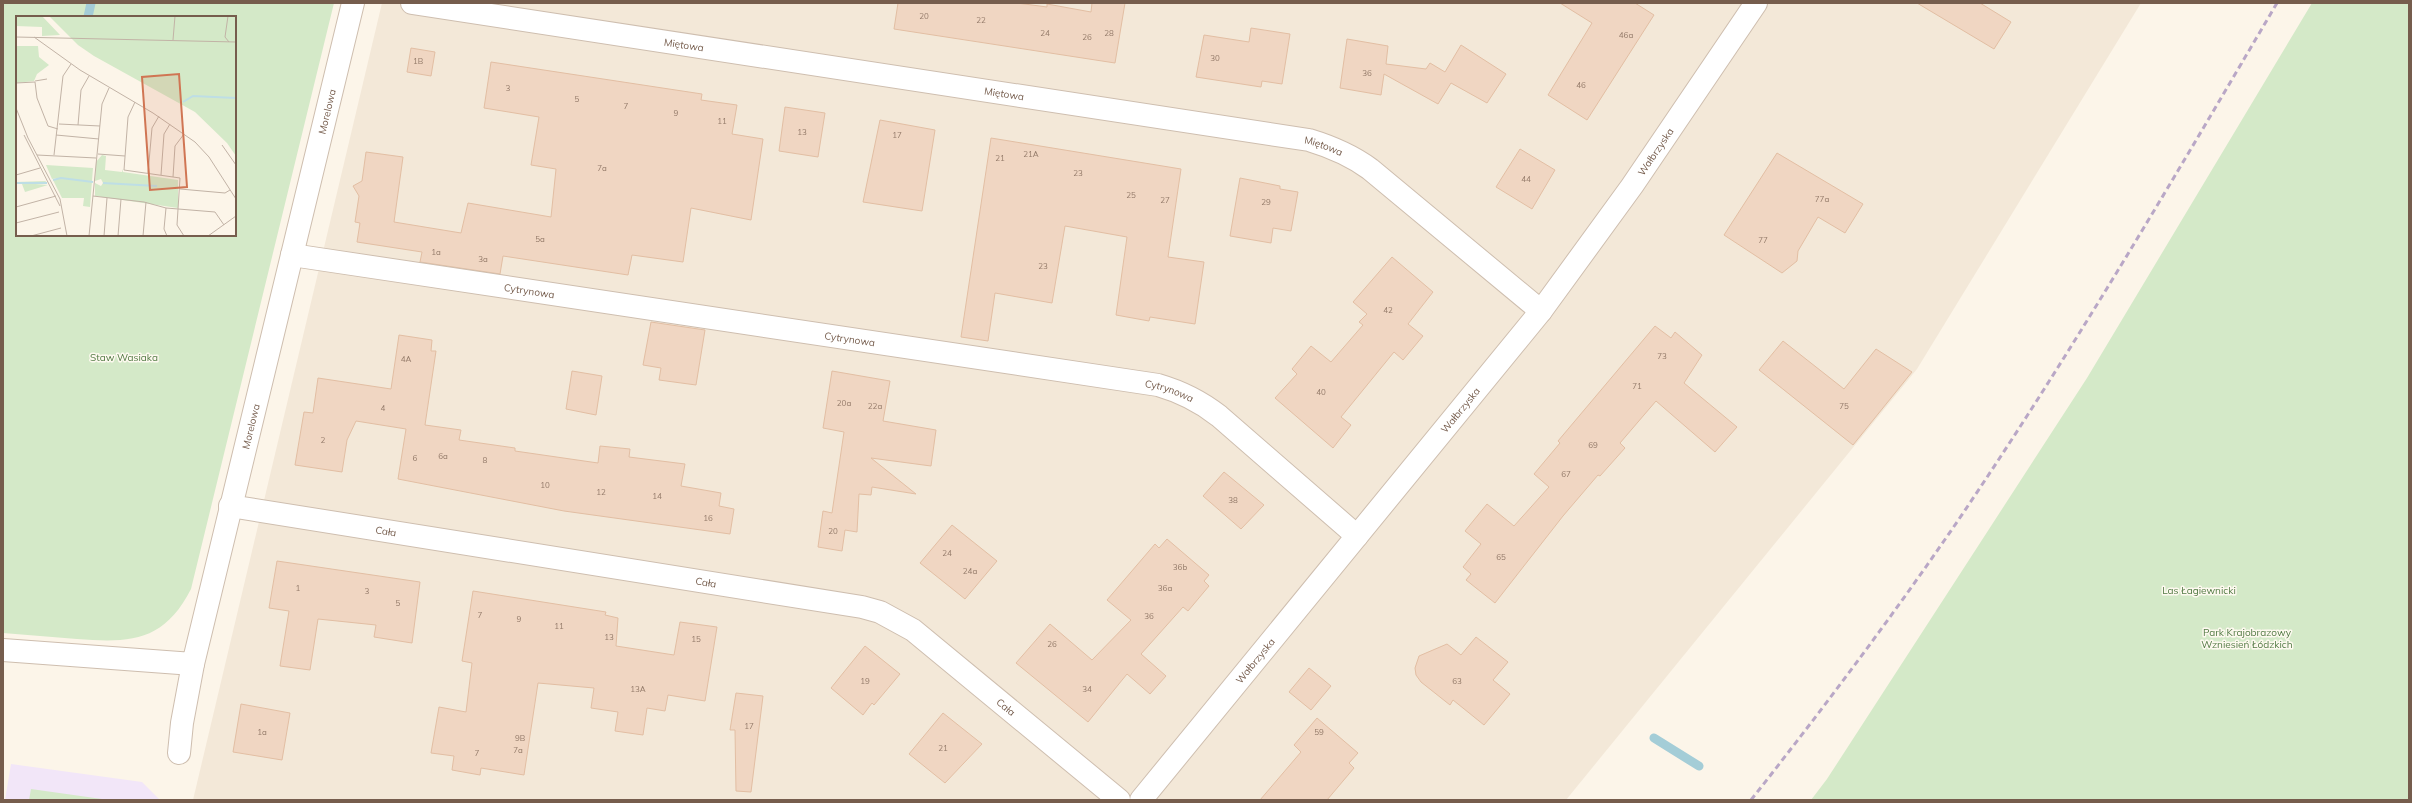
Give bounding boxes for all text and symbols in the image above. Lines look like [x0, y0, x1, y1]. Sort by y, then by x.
house number: 20 [919, 11, 929, 21]
house number: 22 [976, 15, 986, 25]
inset map [16, 16, 236, 236]
house number: 24 [1040, 28, 1050, 38]
house number: 28 [1104, 28, 1114, 38]
house number: 46a [1619, 30, 1633, 40]
house number: 26 [1082, 32, 1092, 42]
street label: Miętowa [663, 36, 705, 54]
house number: 30 [1210, 53, 1220, 63]
house number: 1B [413, 56, 423, 66]
house number: 36 [1362, 68, 1372, 78]
house number: 46 [1576, 80, 1586, 90]
house number: 3 [506, 83, 511, 93]
street label: Miętowa [983, 84, 1025, 103]
street label: Morelowa [316, 88, 339, 135]
house number: 5 [575, 94, 580, 104]
house number: 7 [624, 101, 629, 111]
house number: 9 [674, 108, 679, 118]
house number: 11 [717, 116, 727, 126]
street label: Wałbrzyska [1635, 125, 1677, 178]
house number: 13 [797, 127, 807, 137]
house number: 17 [892, 130, 902, 140]
street label: Miętowa [1304, 133, 1345, 159]
house number: 21A [1023, 149, 1039, 159]
house number: 21 [995, 153, 1005, 163]
house number: 7a [597, 163, 607, 173]
house number: 23 [1073, 168, 1083, 178]
house number: 44 [1521, 174, 1531, 184]
house number: 25 [1126, 190, 1136, 200]
house number: 77a [1815, 194, 1829, 204]
house number: 27 [1160, 195, 1170, 205]
house number: 29 [1261, 197, 1271, 207]
house number: 5a [535, 234, 545, 244]
house number: 77 [1758, 235, 1768, 245]
house number: 1a [431, 247, 441, 257]
house number: 3a [478, 254, 488, 264]
house number: 23 [1038, 261, 1048, 271]
street label: Cytrynowa [503, 281, 555, 301]
house number: 42 [1383, 305, 1393, 315]
street label: Cytrynowa [824, 329, 876, 349]
park label: Staw Wasiaka [90, 351, 158, 364]
house number: 73 [1657, 351, 1667, 361]
house number: 4A [401, 354, 411, 364]
street label: Cytrynowa [1144, 377, 1196, 405]
house number: 71 [1632, 381, 1642, 391]
street label: Wałbrzyska [1438, 385, 1483, 436]
house number: 40 [1316, 387, 1326, 397]
house number: 20a [837, 398, 851, 408]
house number: 22a [868, 401, 882, 411]
house number: 75 [1839, 401, 1849, 411]
street label: Morelowa [239, 403, 263, 450]
house number: 4 [381, 403, 386, 413]
house number: 2 [321, 435, 326, 445]
house number: 69 [1588, 440, 1598, 450]
house number: 6a [438, 451, 448, 461]
house number: 6 [413, 453, 418, 463]
house number: 8 [483, 455, 488, 465]
house number: 67 [1561, 469, 1571, 479]
house number: 10 [540, 480, 550, 490]
house number: 12 [596, 487, 606, 497]
house number: 14 [652, 491, 662, 501]
house number: 38 [1228, 495, 1238, 505]
house number: 16 [703, 513, 713, 523]
street label: Cała [375, 523, 397, 540]
house number: 20 [828, 526, 838, 536]
house number: 24 [942, 548, 952, 558]
house number: 65 [1496, 552, 1506, 562]
house number: 36b [1173, 562, 1187, 572]
house number: 24a [963, 566, 977, 576]
street label: Cała [694, 574, 717, 591]
house number: 1 [296, 583, 301, 593]
house number: 36a [1158, 583, 1172, 593]
park label: Las Łagiewnicki [2162, 584, 2236, 597]
house number: 3 [365, 586, 370, 596]
house number: 5 [396, 598, 401, 608]
house number: 7 [478, 610, 483, 620]
house number: 36 [1144, 611, 1154, 621]
house number: 9 [517, 614, 522, 624]
house number: 11 [554, 621, 564, 631]
park label: Park Krajobrazowy Wzniesień Łódzkich [2201, 626, 2293, 651]
house number: 13 [604, 632, 614, 642]
house number: 15 [691, 634, 701, 644]
street label: Wałbrzyska [1233, 636, 1278, 686]
house number: 26 [1047, 639, 1057, 649]
house number: 19 [860, 676, 870, 686]
house number: 63 [1452, 676, 1462, 686]
house number: 13A [630, 684, 646, 694]
house number: 34 [1082, 684, 1092, 694]
street label: Cała [994, 695, 1018, 719]
house number: 17 [744, 721, 754, 731]
house number: 1a [257, 727, 267, 737]
house number: 59 [1314, 727, 1324, 737]
house number: 9B [515, 733, 525, 743]
house number: 21 [938, 743, 948, 753]
house number: 7a [513, 745, 523, 755]
house number: 7 [475, 748, 480, 758]

